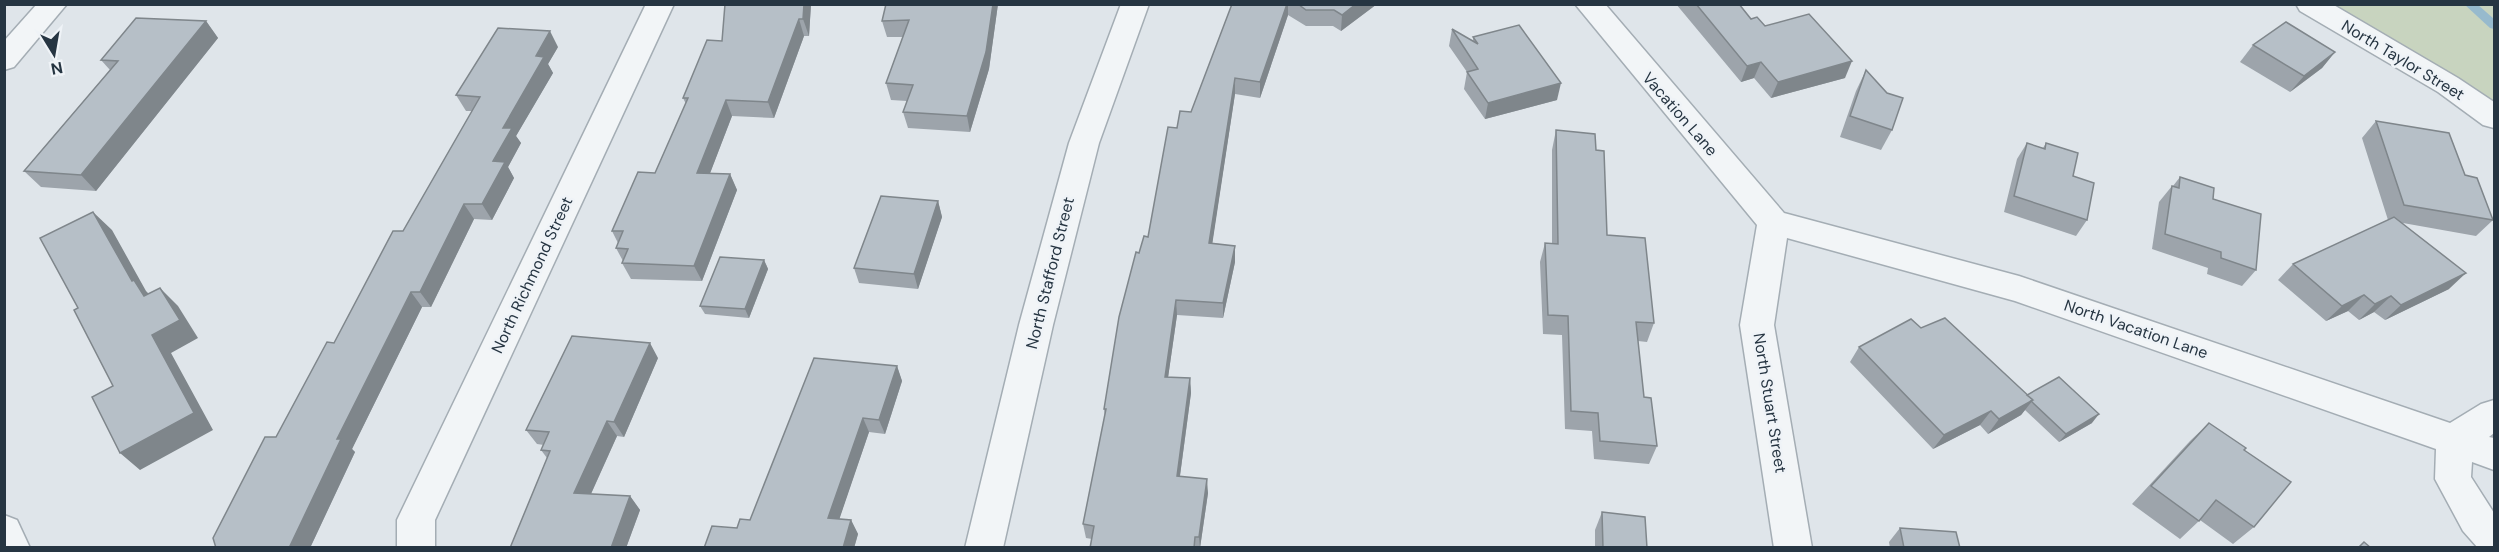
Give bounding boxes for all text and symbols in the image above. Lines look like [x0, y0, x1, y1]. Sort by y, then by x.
street label: North Taylor Street [2338, 15, 2468, 105]
north arrow [24, 24, 84, 84]
text: N [49, 57, 64, 80]
street label: Vacation Lane [1638, 68, 1722, 160]
street label: North Richmond Street [486, 193, 578, 357]
street label: North Stafford Street [1021, 195, 1079, 351]
street label: North Vacation Lane [2061, 295, 2211, 363]
street label: North Stuart Street [1749, 332, 1791, 474]

